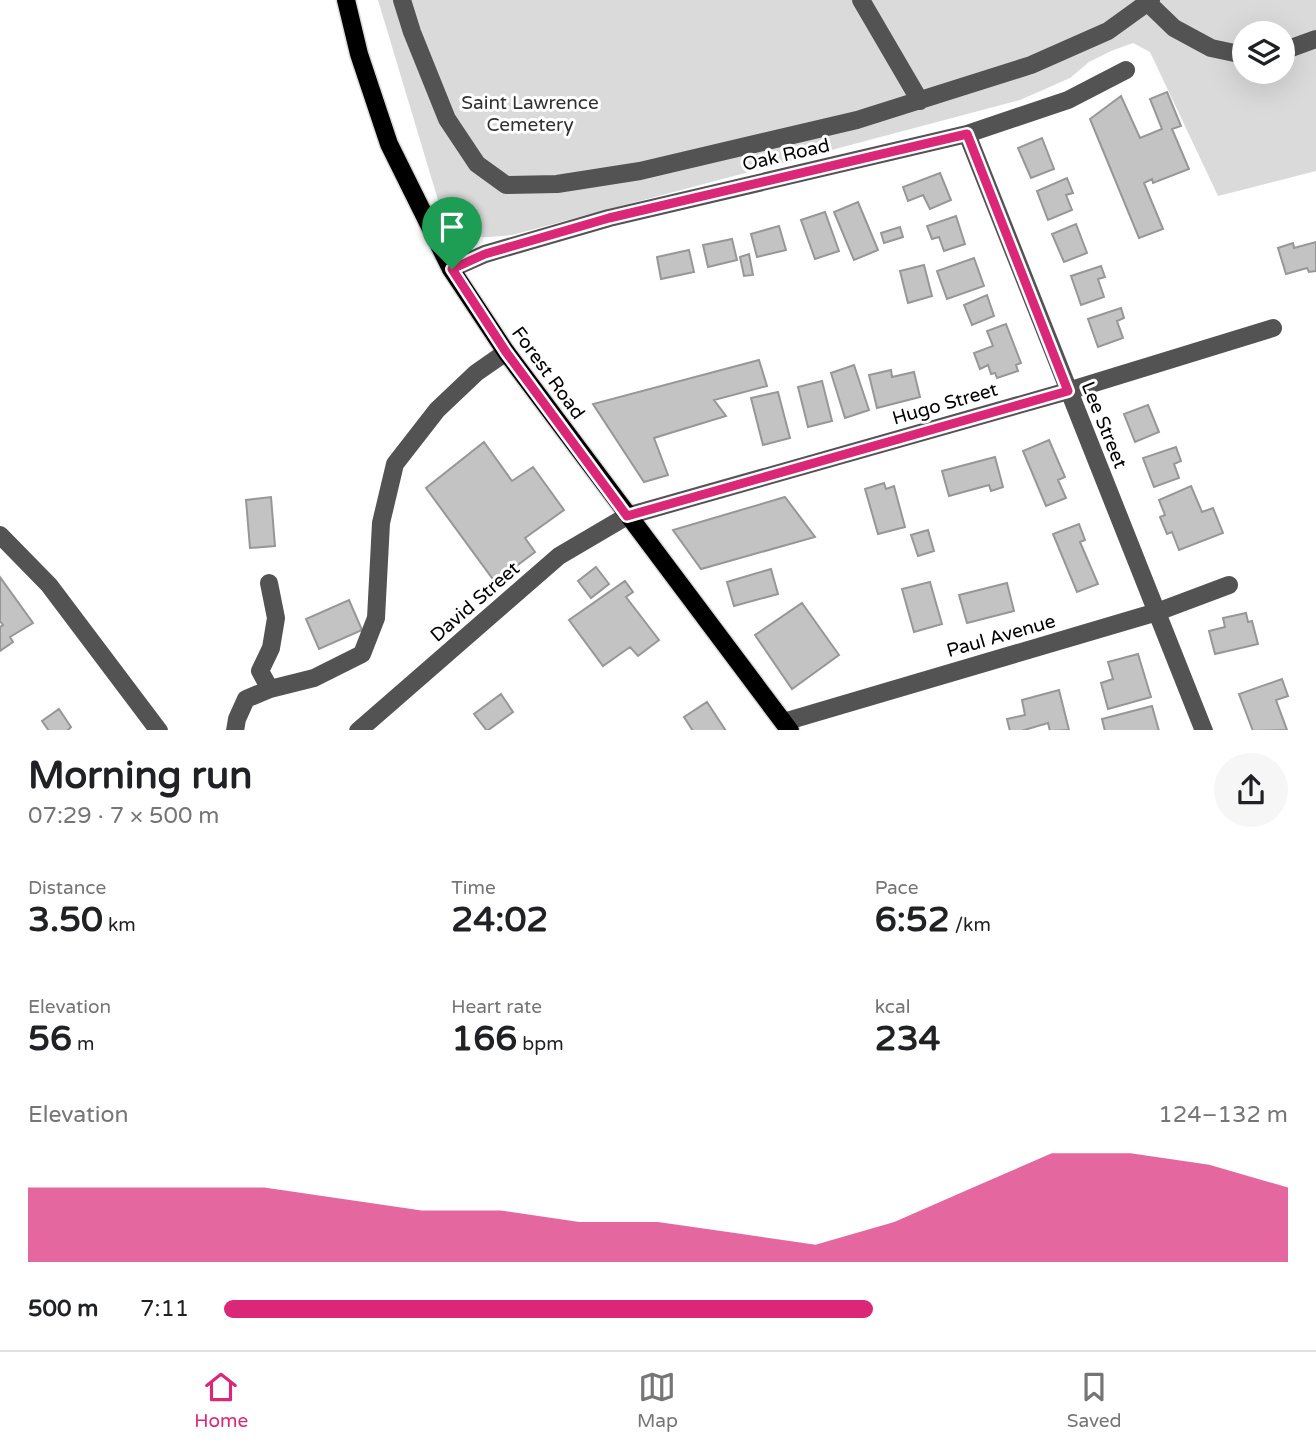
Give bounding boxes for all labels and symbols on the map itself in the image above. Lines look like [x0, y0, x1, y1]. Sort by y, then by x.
park label: Saint Lawrence Cemetery [461, 92, 599, 136]
street label: Oak Road [740, 134, 832, 176]
pin [422, 197, 482, 269]
street label: Forest Road [507, 322, 589, 424]
street label: Hugo Street [890, 378, 1000, 430]
street label: Lee Street [1077, 378, 1131, 472]
street label: David Street [426, 557, 524, 647]
street label: Paul Avenue [944, 610, 1058, 662]

